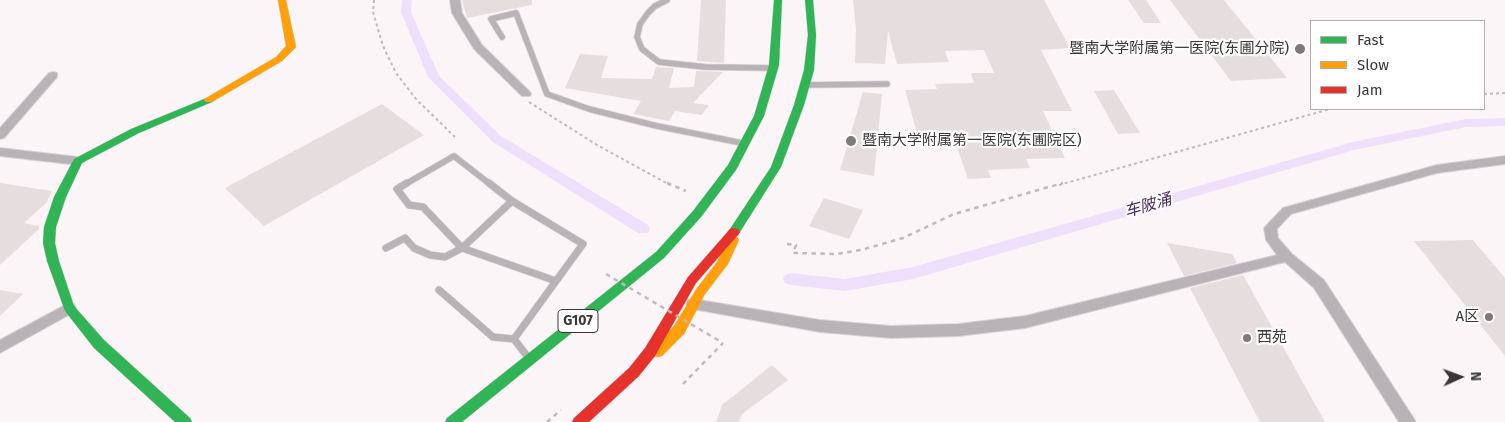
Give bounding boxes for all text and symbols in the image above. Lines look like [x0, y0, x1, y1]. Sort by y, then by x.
legend [1310, 20, 1485, 110]
text: Fast [1357, 31, 1384, 49]
place label: 暨南大学附属第一医院(东圃分院) [1069, 40, 1289, 58]
marker: 暨南大学附属第一医院(东圃分院) [1293, 42, 1307, 56]
text: Slow [1357, 56, 1389, 74]
text: Jam [1357, 81, 1383, 99]
place label: 暨南大学附属第一医院(东圃院区) [862, 132, 1082, 150]
marker: 暨南大学附属第一医院(东圃院区) [844, 134, 858, 148]
water label: 车陂涌 [1122, 190, 1174, 222]
place label: A区 [1455, 308, 1479, 326]
road number: G107 [558, 310, 598, 332]
marker: A区 [1483, 311, 1495, 323]
place label: 西苑 [1257, 329, 1287, 347]
marker: 西苑 [1241, 332, 1253, 344]
north arrow [1435, 352, 1485, 402]
text: N [1467, 372, 1484, 381]

